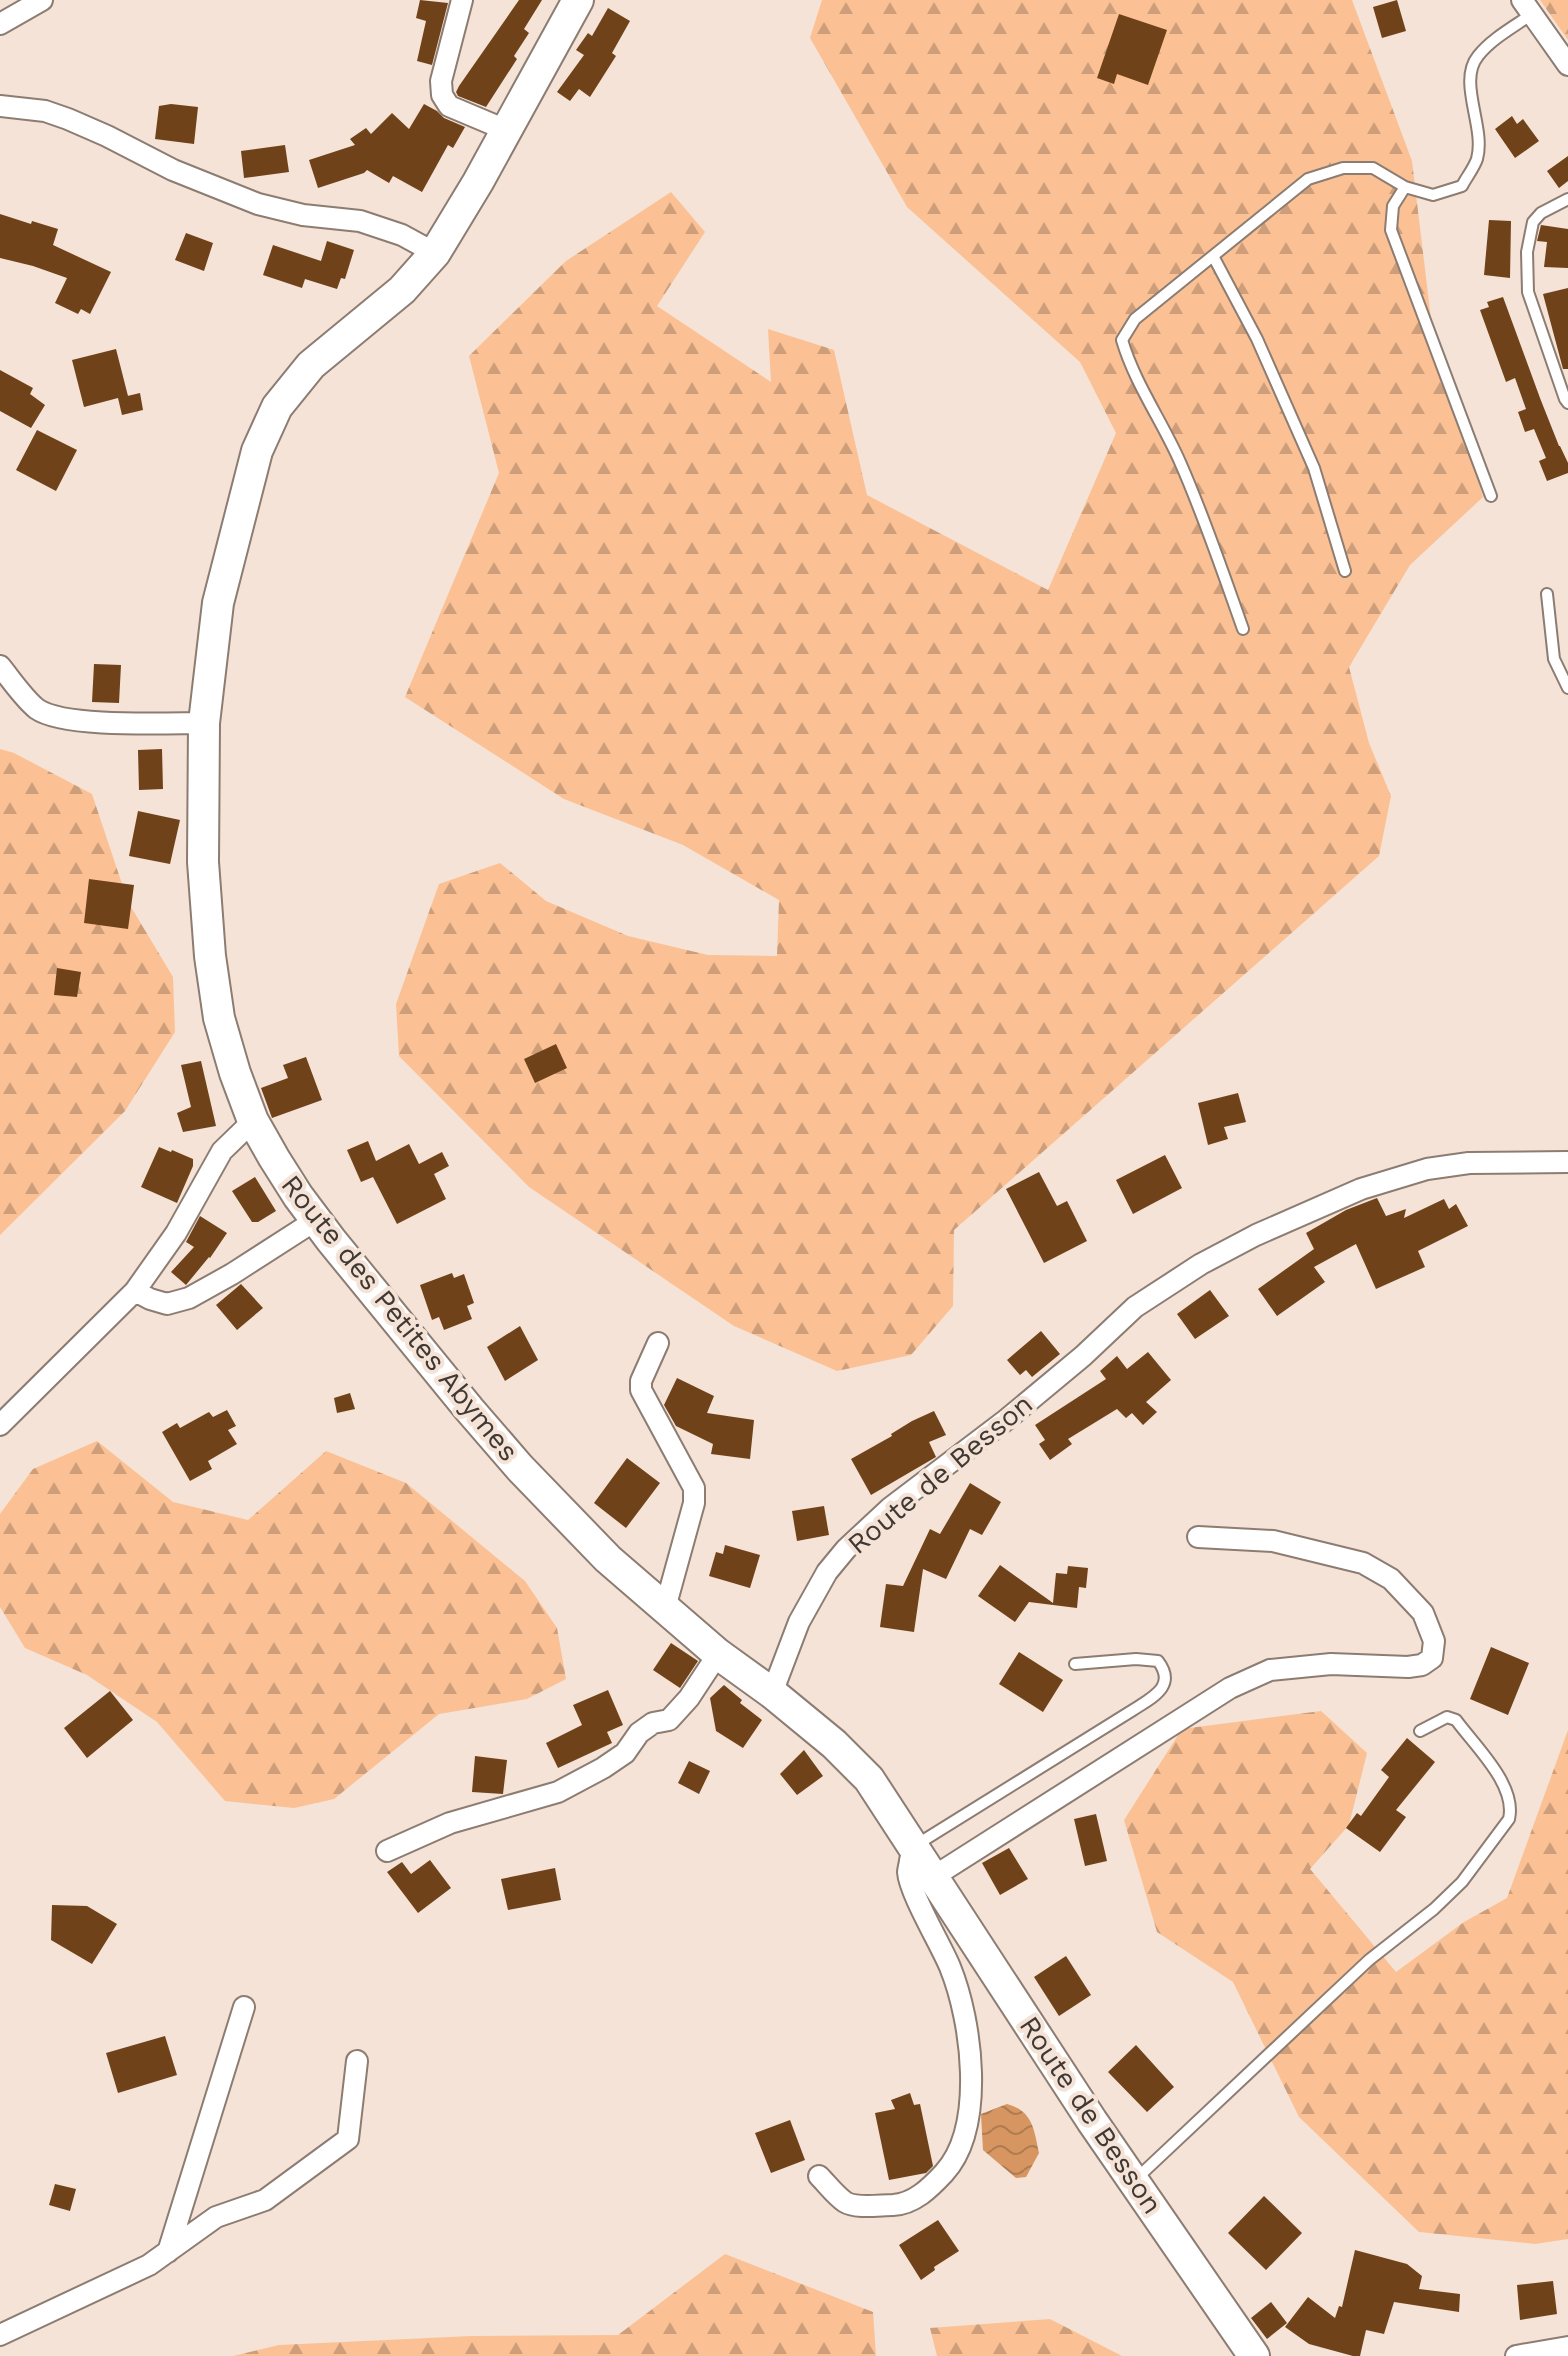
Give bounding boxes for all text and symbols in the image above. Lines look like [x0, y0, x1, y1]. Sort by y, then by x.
street label: Route des Petites Abymes [274, 1168, 526, 1468]
street label: Route de Besson [841, 1387, 1039, 1561]
street label: Route de Besson [1013, 2010, 1169, 2220]

